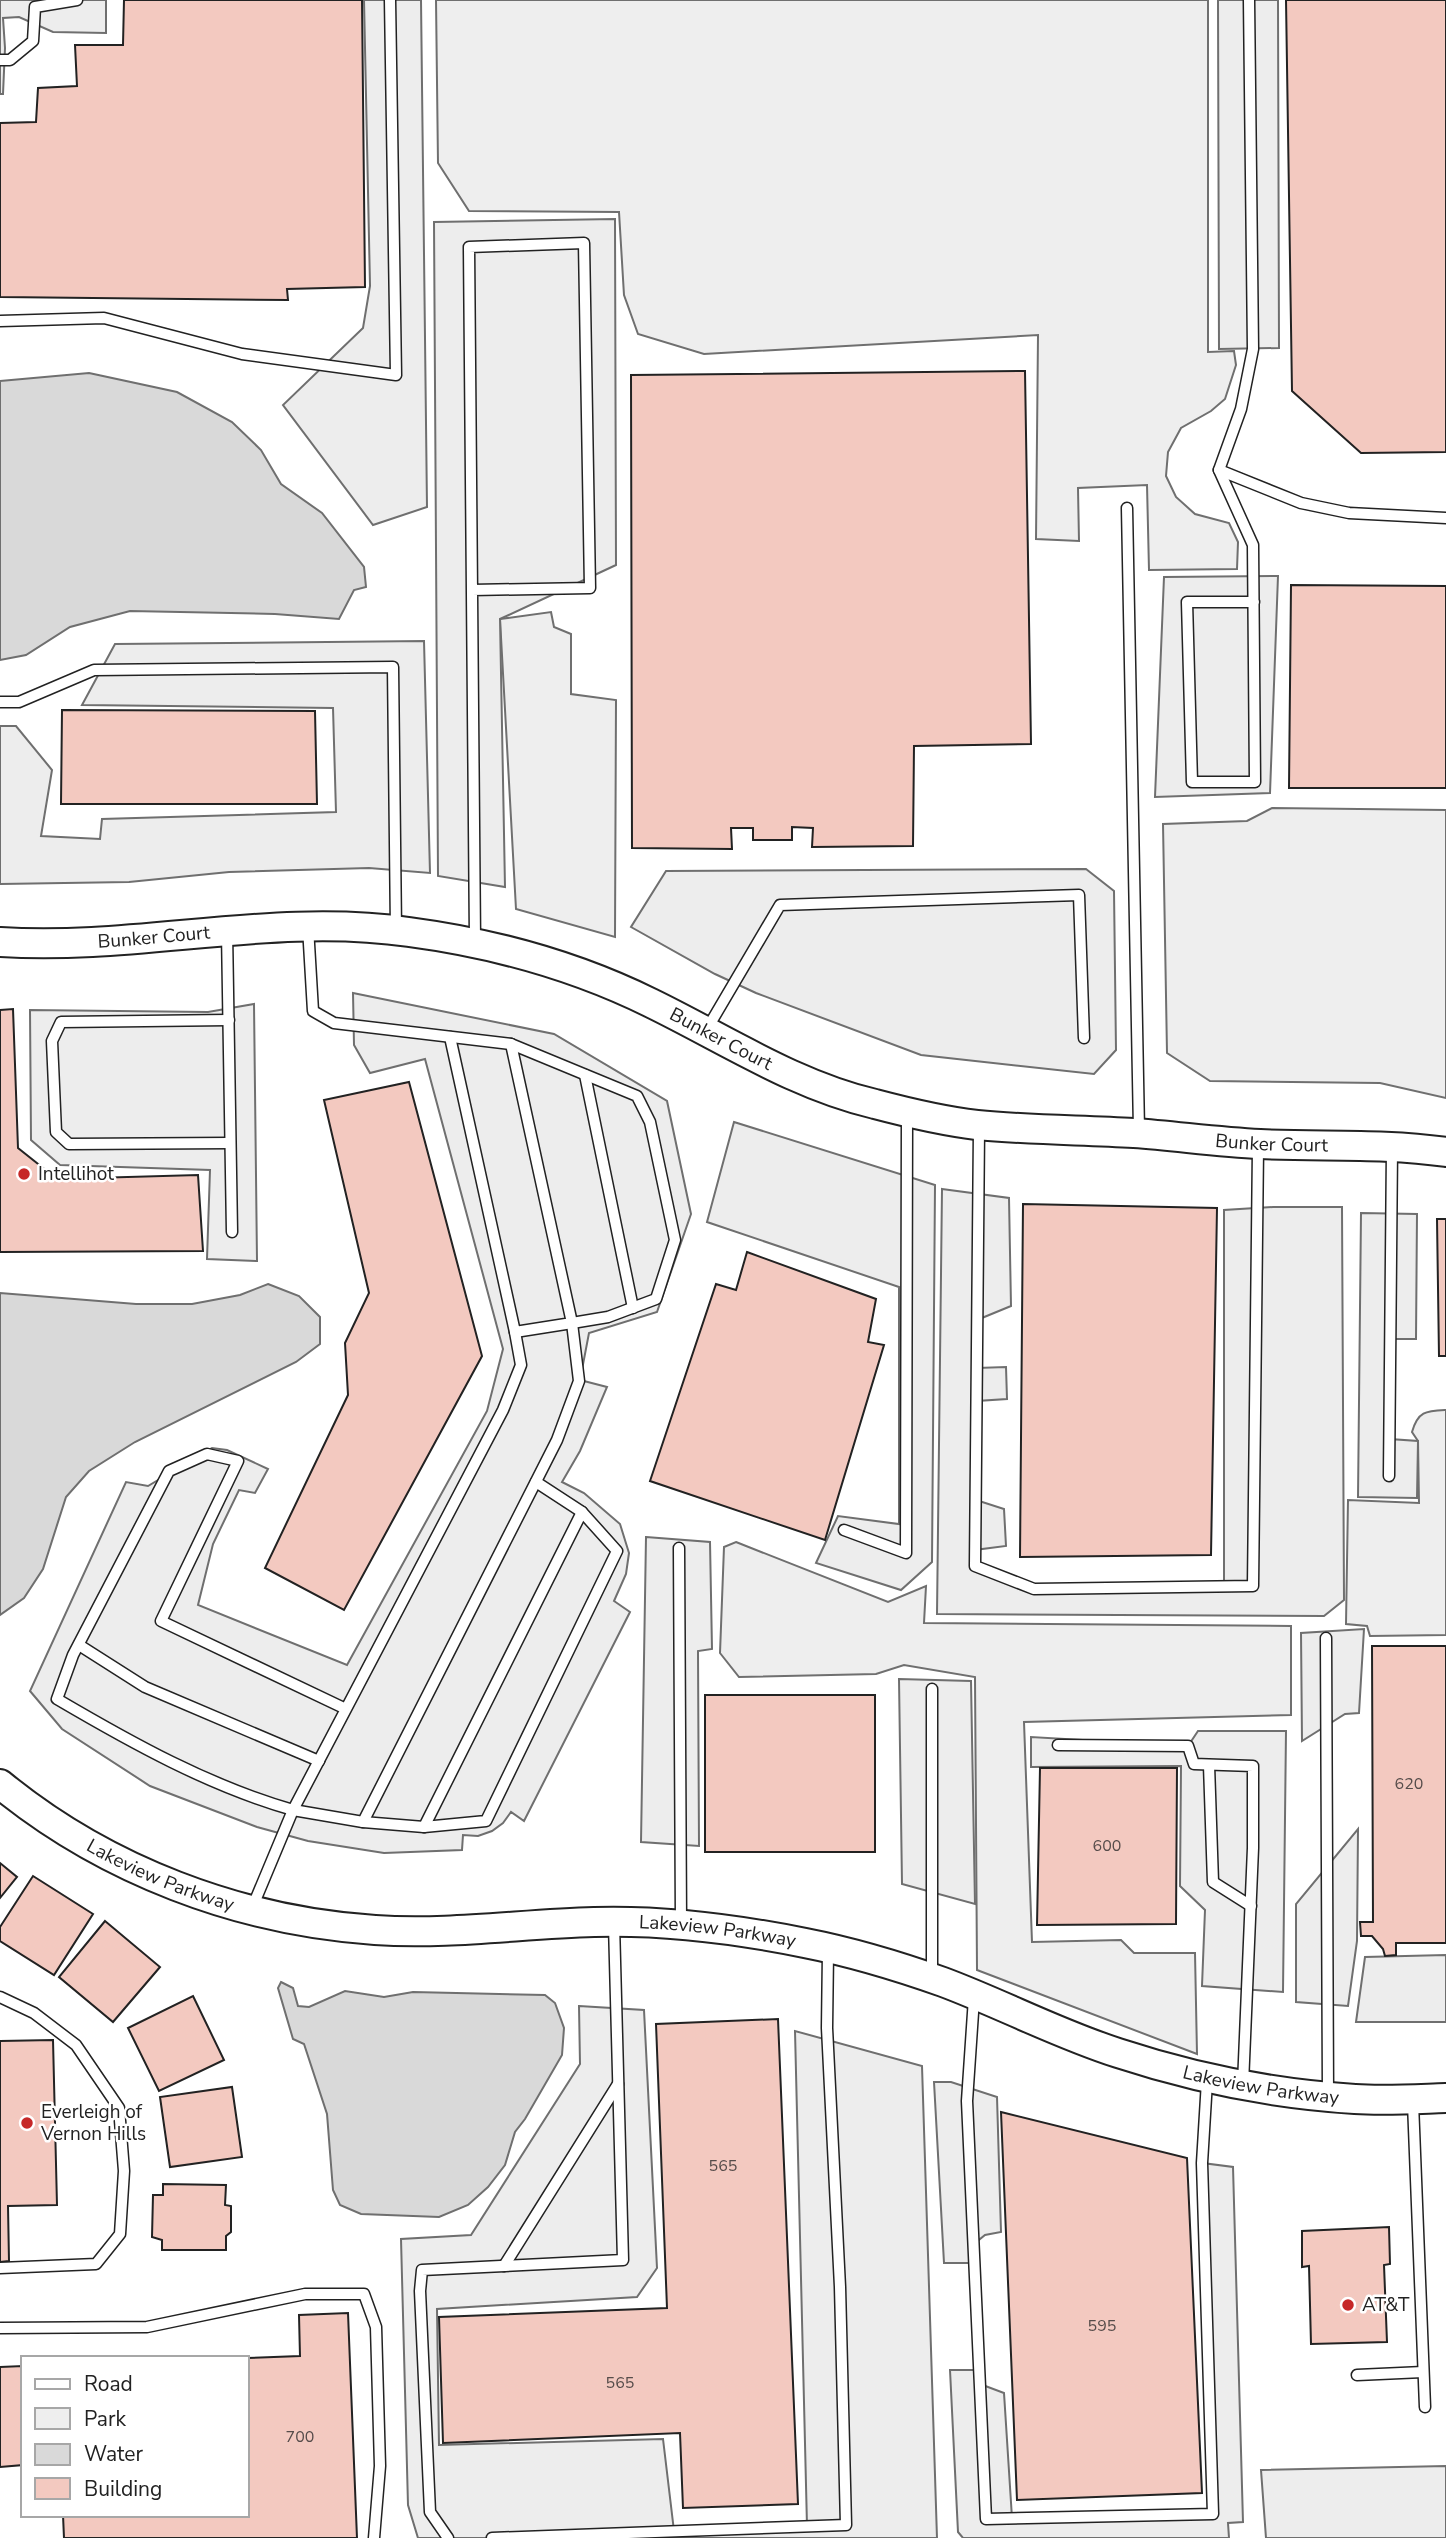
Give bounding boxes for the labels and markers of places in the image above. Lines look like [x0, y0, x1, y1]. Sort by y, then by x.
place label: Intellihot [38, 1161, 114, 1187]
marker: Intellihot [16, 1166, 32, 1182]
place label: Everleigh of Vernon Hills [40, 2099, 146, 2147]
marker: Everleigh of Vernon Hills [19, 2115, 35, 2131]
place label: AT&T [1362, 2292, 1410, 2318]
marker: AT&T [1340, 2297, 1356, 2313]

